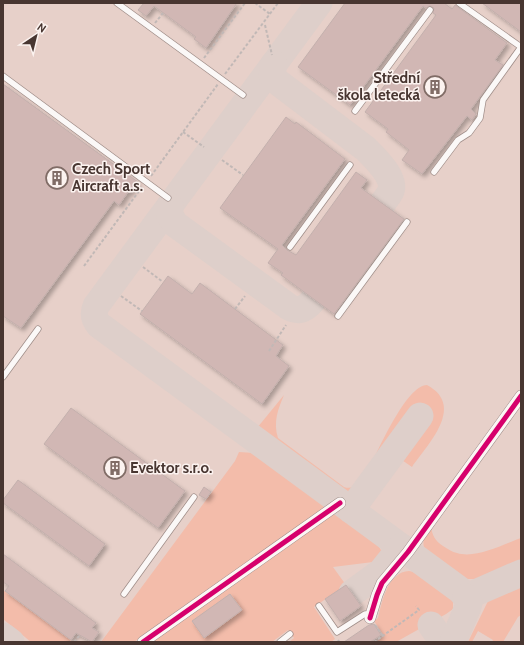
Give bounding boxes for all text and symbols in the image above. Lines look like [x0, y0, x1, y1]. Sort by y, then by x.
north arrow [16, 16, 56, 56]
text: N [35, 20, 49, 36]
place label: Střední škola letecká [337, 69, 421, 104]
building icon: Střední škola letecká [422, 74, 448, 100]
place label: Czech Sport Aircraft a.s. [72, 160, 150, 195]
building icon: Czech Sport Aircraft a.s. [44, 165, 70, 191]
building icon: Evektor s.r.o. [102, 455, 128, 481]
place label: Evektor s.r.o. [130, 459, 212, 477]

